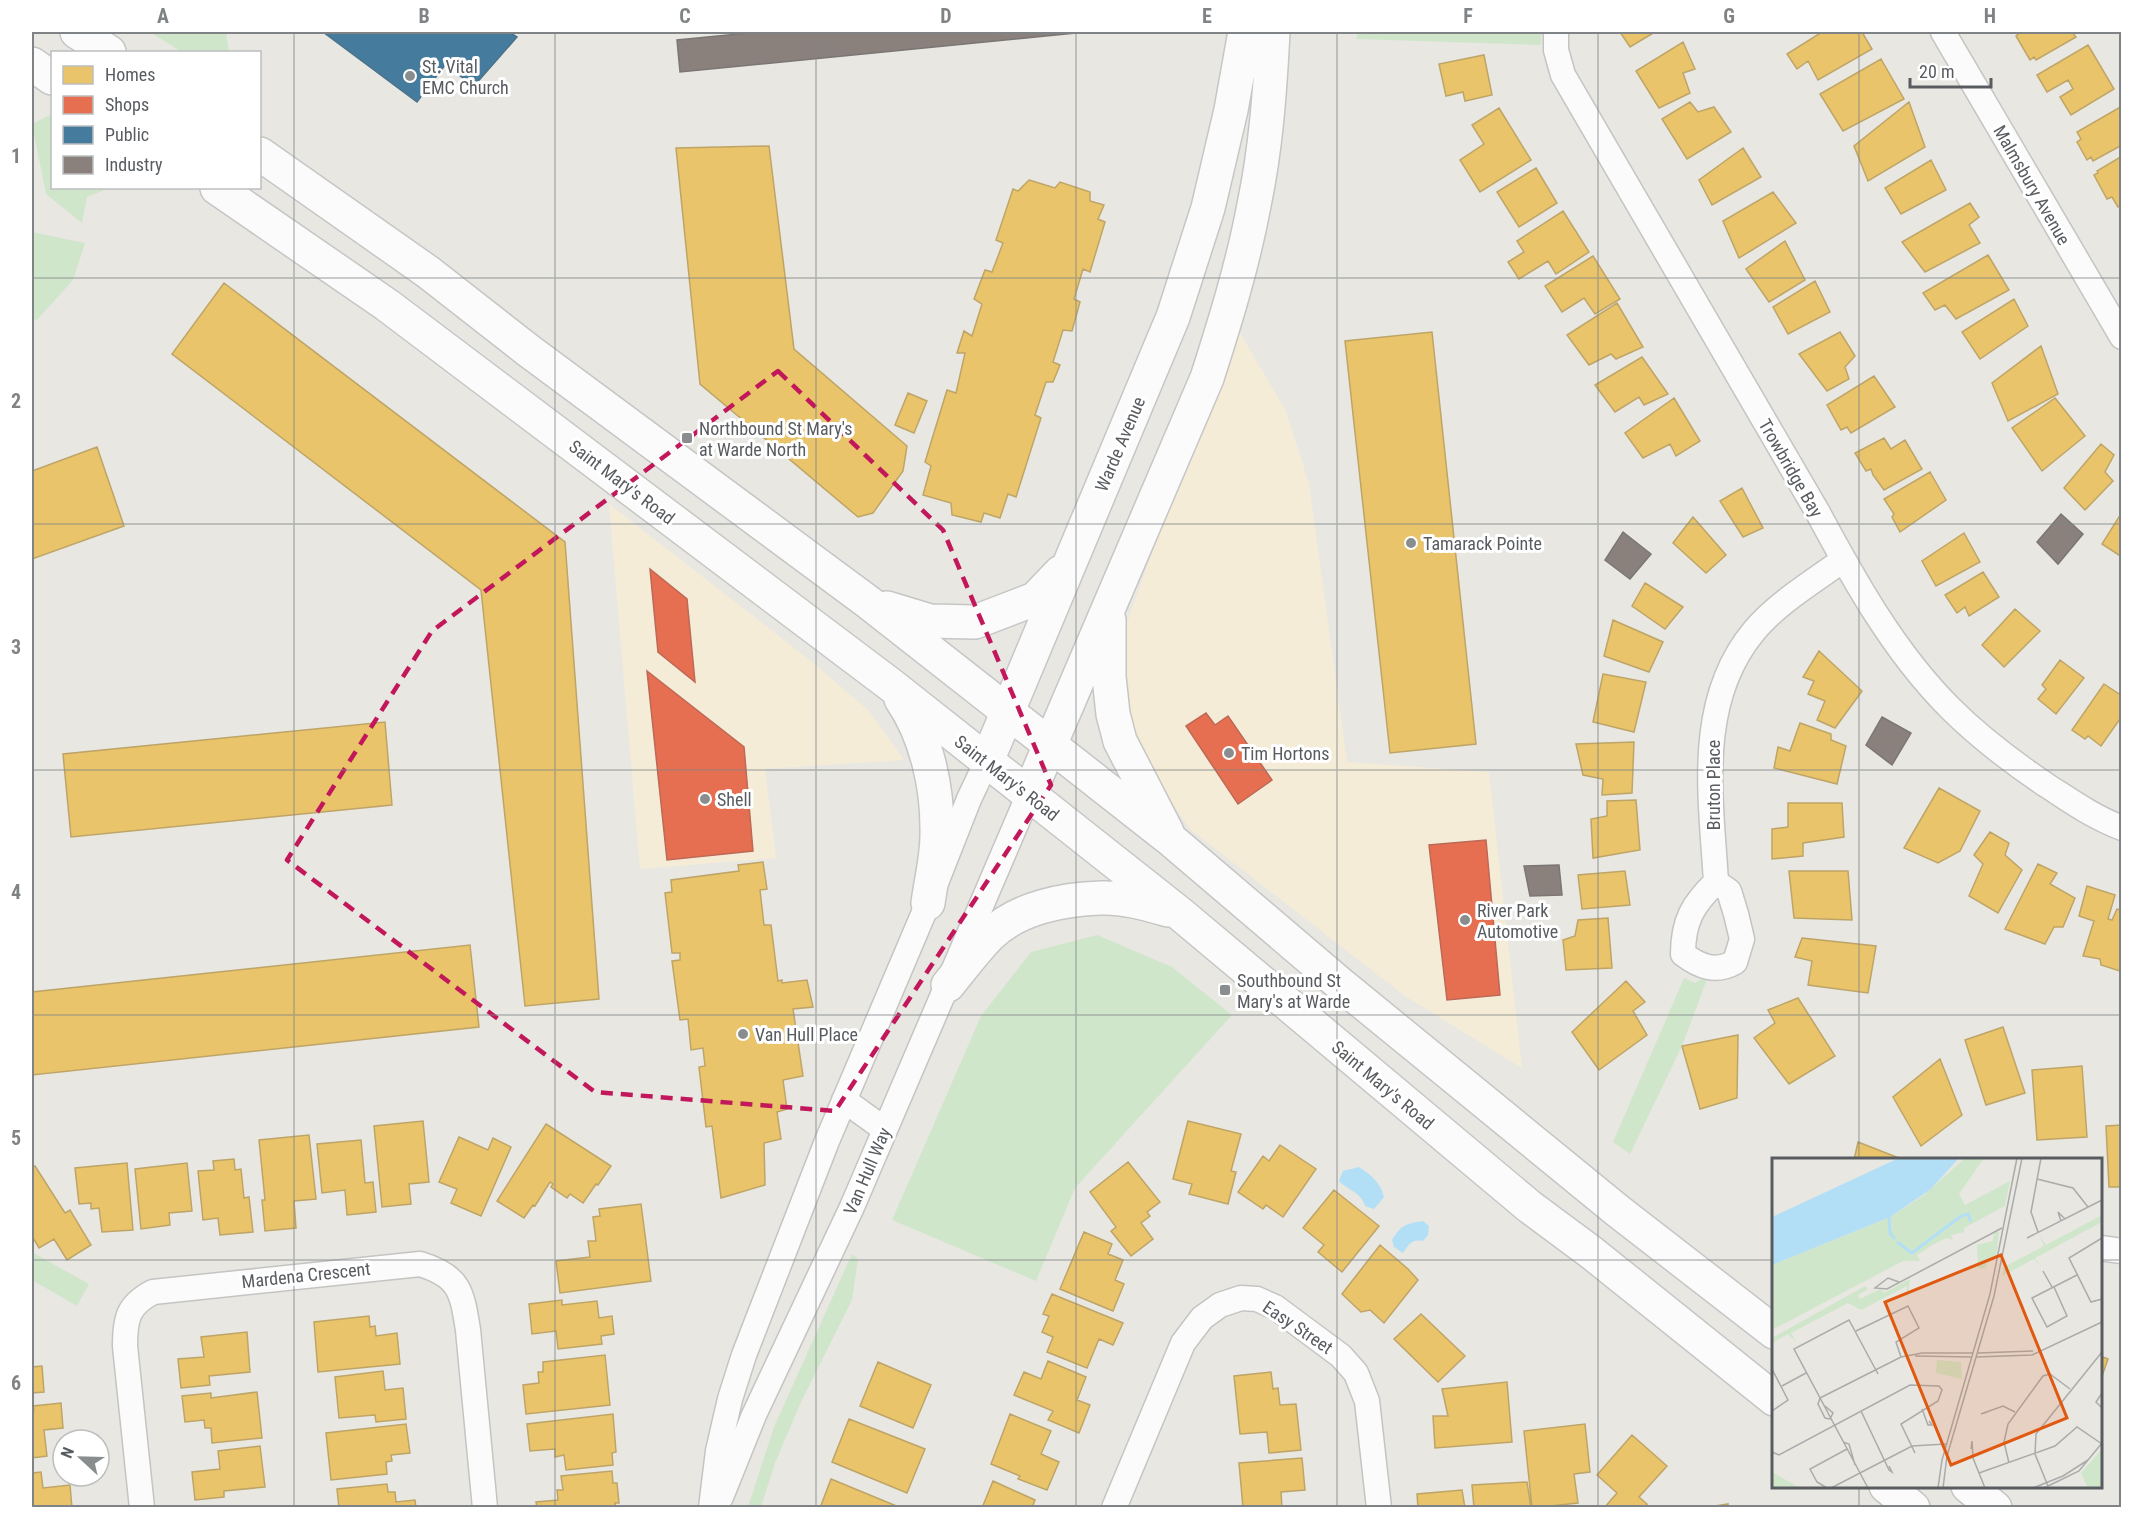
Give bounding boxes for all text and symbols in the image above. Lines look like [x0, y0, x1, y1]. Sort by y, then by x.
text: A [157, 4, 169, 28]
text: B [418, 4, 430, 28]
text: C [679, 4, 691, 28]
text: D [940, 4, 952, 28]
text: E [1202, 4, 1212, 28]
text: F [1463, 4, 1473, 28]
text: G [1723, 4, 1735, 28]
text: H [1984, 4, 1996, 28]
legend [51, 51, 261, 189]
scale bar [1910, 51, 1991, 89]
place label: St. Vital EMC Church [422, 56, 509, 98]
text: 20 m [1919, 61, 1954, 82]
text: Homes [105, 64, 155, 85]
marker: St. Vital EMC Church [403, 69, 417, 83]
text: Shops [105, 94, 149, 115]
street label: Malmsbury Avenue [1989, 121, 2075, 249]
text: Public [105, 124, 149, 145]
text: 1 [11, 144, 21, 168]
text: Industry [105, 154, 163, 175]
text: 2 [11, 389, 21, 413]
street label: Warde Avenue [1091, 394, 1149, 494]
street label: Trowbridge Bay [1755, 415, 1828, 521]
place label: Northbound St Mary's at Warde North [699, 418, 852, 460]
marker: Northbound St Mary's at Warde North [680, 431, 694, 445]
street label: Saint Mary's Road [565, 435, 679, 529]
place label: Tamarack Pointe [1423, 533, 1542, 554]
marker: Tamarack Pointe [1404, 536, 1418, 550]
text: 3 [11, 635, 21, 659]
street label: Saint Mary's Road [951, 731, 1063, 825]
street label: Bruton Place [1703, 740, 1724, 830]
place label: Tim Hortons [1241, 743, 1329, 764]
marker: Tim Hortons [1222, 746, 1236, 760]
place label: Shell [717, 789, 752, 810]
marker: Shell [698, 792, 712, 806]
text: 4 [11, 880, 21, 904]
place label: River Park Automotive [1477, 900, 1558, 942]
marker: River Park Automotive [1458, 913, 1472, 927]
place label: Southbound St Mary's at Warde [1237, 970, 1350, 1012]
marker: Southbound St Mary's at Warde [1218, 983, 1232, 997]
place label: Van Hull Place [755, 1024, 858, 1045]
marker: Van Hull Place [736, 1027, 750, 1041]
street label: Saint Mary's Road [1328, 1036, 1438, 1134]
street label: Van Hull Way [839, 1124, 895, 1218]
text: 5 [11, 1126, 21, 1150]
inset map [1772, 1158, 2102, 1488]
street label: Mardena Crescent [241, 1258, 371, 1292]
street label: Easy Street [1259, 1296, 1337, 1358]
text: 6 [11, 1371, 21, 1395]
north arrow [51, 1428, 111, 1488]
text: N [57, 1444, 78, 1461]

